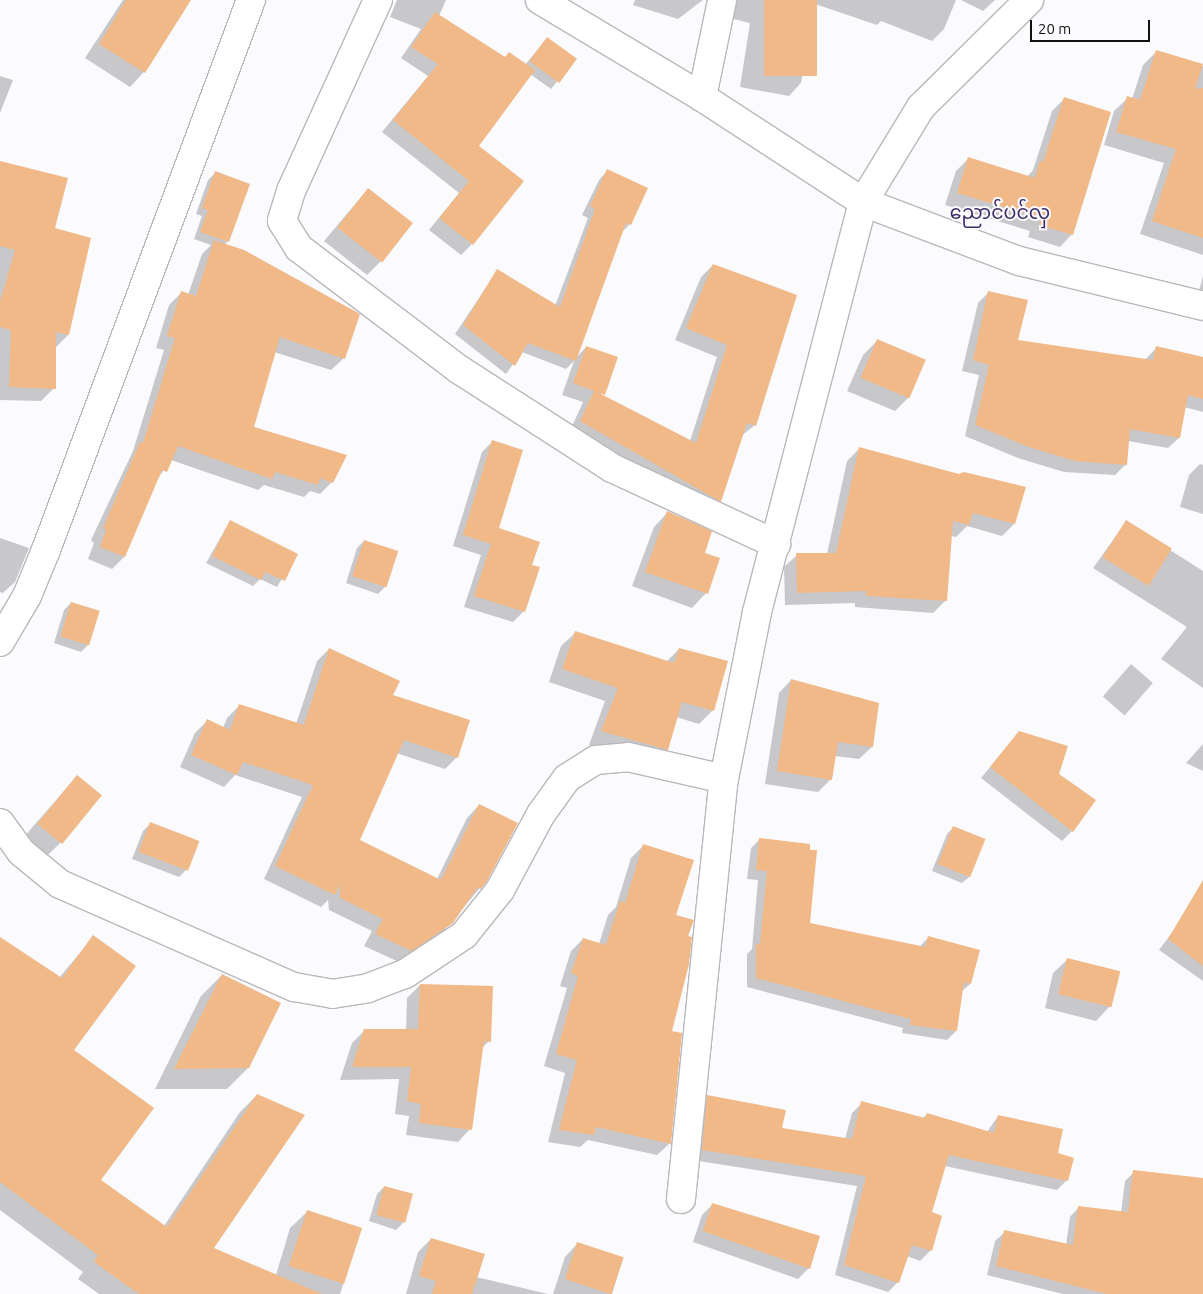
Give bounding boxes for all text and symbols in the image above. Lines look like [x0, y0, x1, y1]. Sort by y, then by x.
scale bar [1033, 10, 1153, 42]
text: 20 m [1038, 20, 1071, 37]
district label: ညောင်ပင်လှ [950, 202, 1050, 224]

